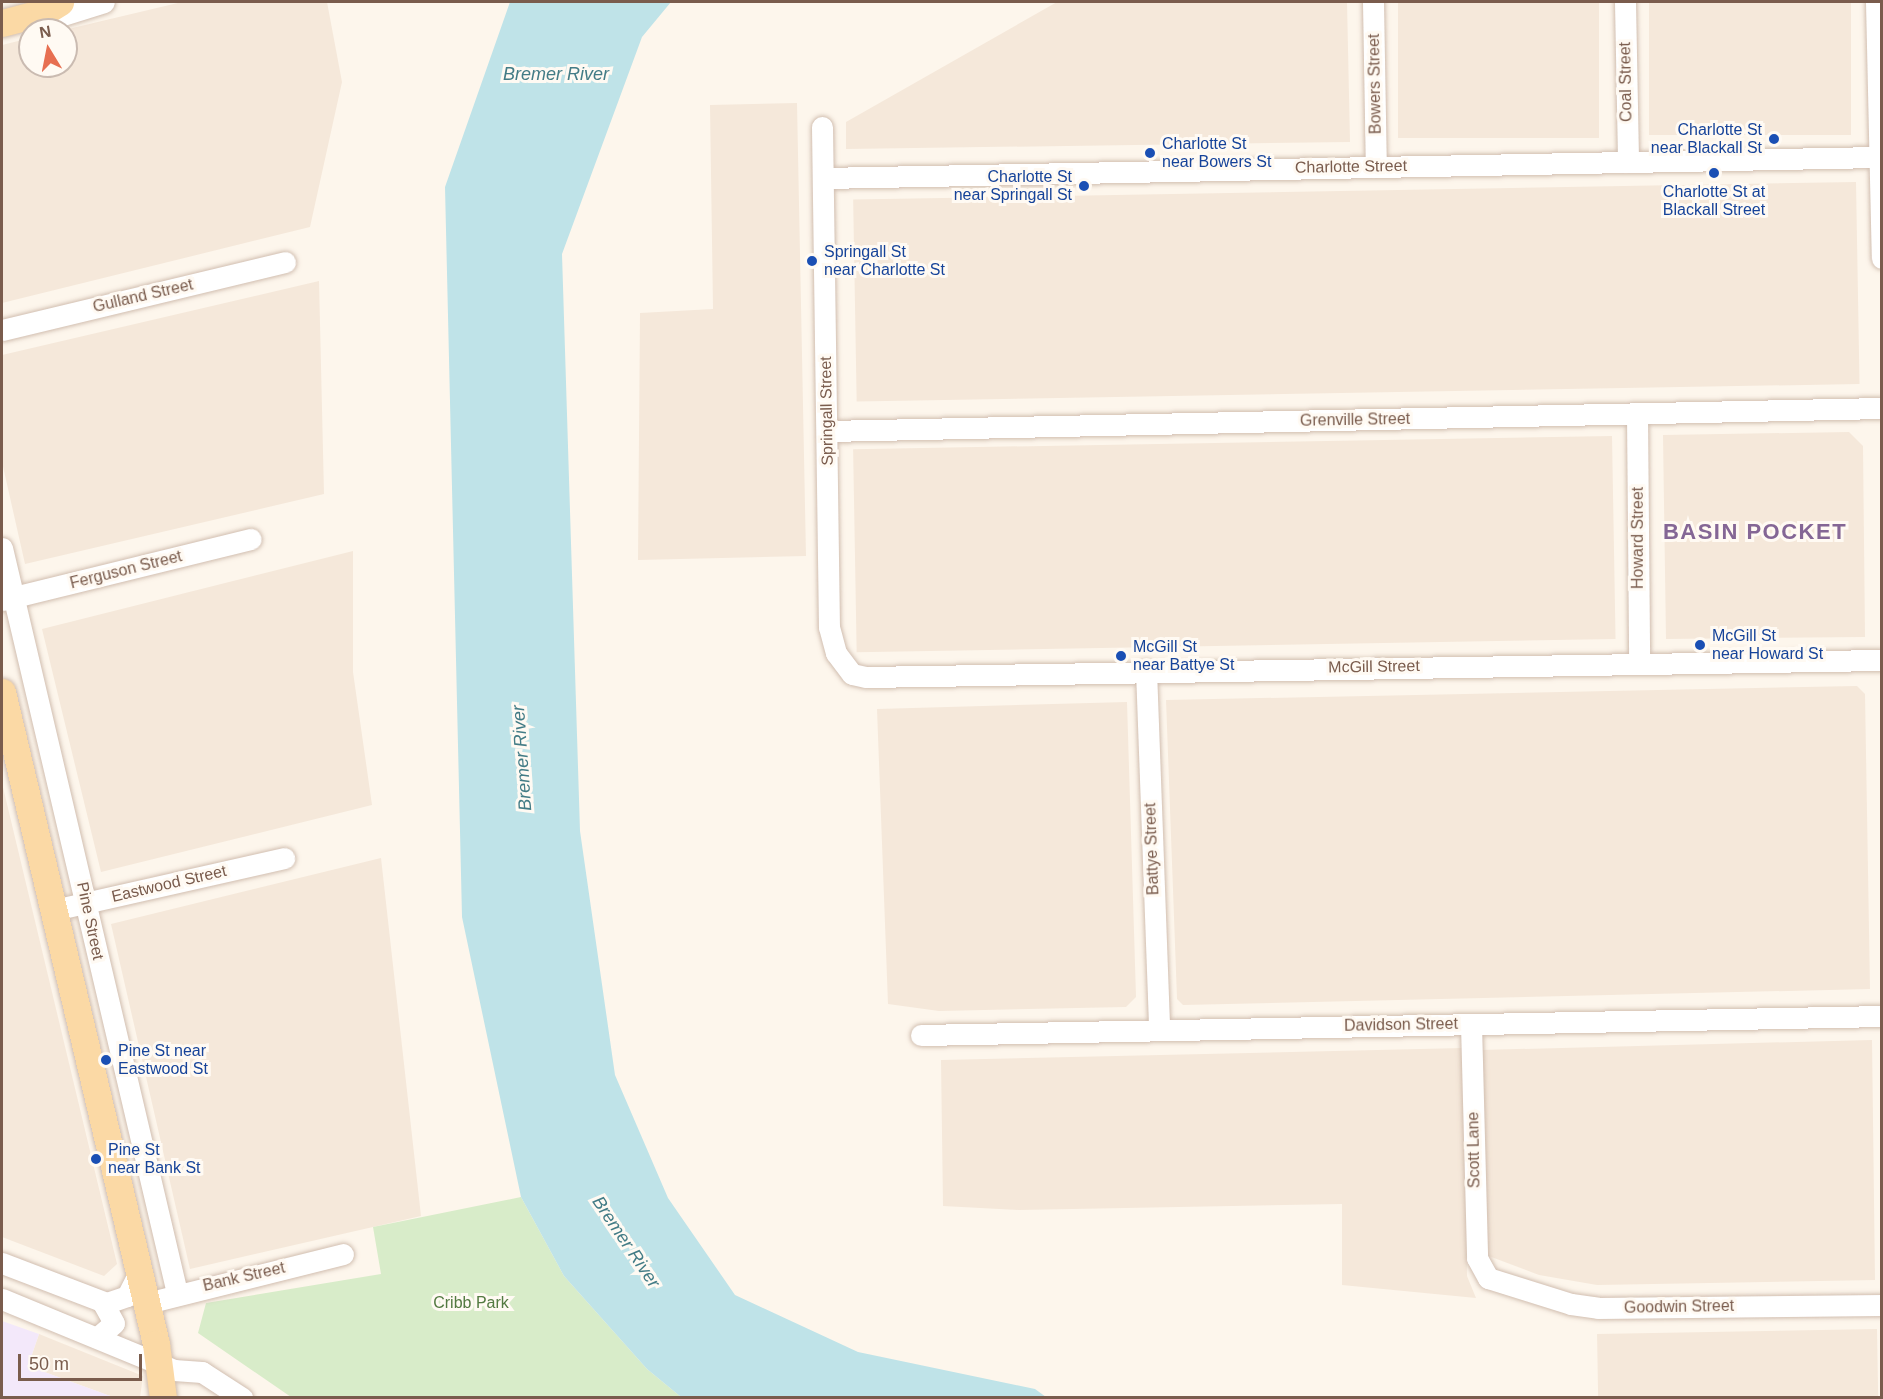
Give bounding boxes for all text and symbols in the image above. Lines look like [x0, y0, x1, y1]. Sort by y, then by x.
north arrow [18, 18, 78, 78]
text: N [38, 22, 52, 41]
street label: Bowers Street [1365, 34, 1385, 134]
street label: Coal Street [1616, 42, 1636, 122]
water label: Bremer River [503, 63, 609, 85]
place label: Charlotte St near Blackall St [1651, 120, 1762, 158]
marker: Charlotte St near Blackall St [1767, 132, 1781, 146]
place label: Charlotte St near Bowers St [1162, 134, 1271, 172]
marker: Charlotte St near Bowers St [1143, 146, 1157, 160]
street label: Charlotte Street [1295, 156, 1407, 178]
marker: Charlotte St at Blackall Street [1707, 166, 1721, 180]
place label: Charlotte St near Springall St [954, 167, 1072, 205]
marker: Charlotte St near Springall St [1077, 179, 1091, 193]
place label: Charlotte St at Blackall Street [1663, 182, 1765, 220]
place label: Springall St near Charlotte St [824, 242, 945, 280]
marker: Springall St near Charlotte St [805, 254, 819, 268]
street label: Gulland Street [91, 275, 195, 317]
street label: Springall Street [816, 356, 838, 466]
street label: Grenville Street [1300, 409, 1410, 431]
street label: Howard Street [1628, 487, 1648, 589]
district label: BASIN POCKET [1663, 519, 1847, 545]
street label: Ferguson Street [68, 547, 184, 593]
place label: McGill St near Howard St [1712, 626, 1823, 664]
place label: McGill St near Battye St [1133, 637, 1234, 675]
marker: McGill St near Howard St [1693, 638, 1707, 652]
marker: McGill St near Battye St [1114, 649, 1128, 663]
street label: McGill Street [1328, 657, 1420, 677]
water label: Bremer River [508, 704, 536, 812]
street label: Battye Street [1141, 802, 1163, 896]
street label: Eastwood Street [110, 861, 228, 907]
street label: Pine Street [72, 880, 108, 962]
street label: Davidson Street [1344, 1014, 1458, 1036]
place label: Pine St near Eastwood St [118, 1041, 208, 1079]
marker: Pine St near Eastwood St [99, 1053, 113, 1067]
street label: Scott Lane [1464, 1112, 1484, 1188]
place label: Pine St near Bank St [108, 1140, 200, 1178]
marker: Pine St near Bank St [89, 1152, 103, 1166]
water label: Bremer River [587, 1192, 665, 1292]
street label: Bank Street [201, 1258, 287, 1296]
park label: Cribb Park [433, 1293, 509, 1313]
street label: Goodwin Street [1624, 1296, 1734, 1318]
scale bar [21, 1342, 146, 1380]
text: 50 m [29, 1354, 69, 1374]

